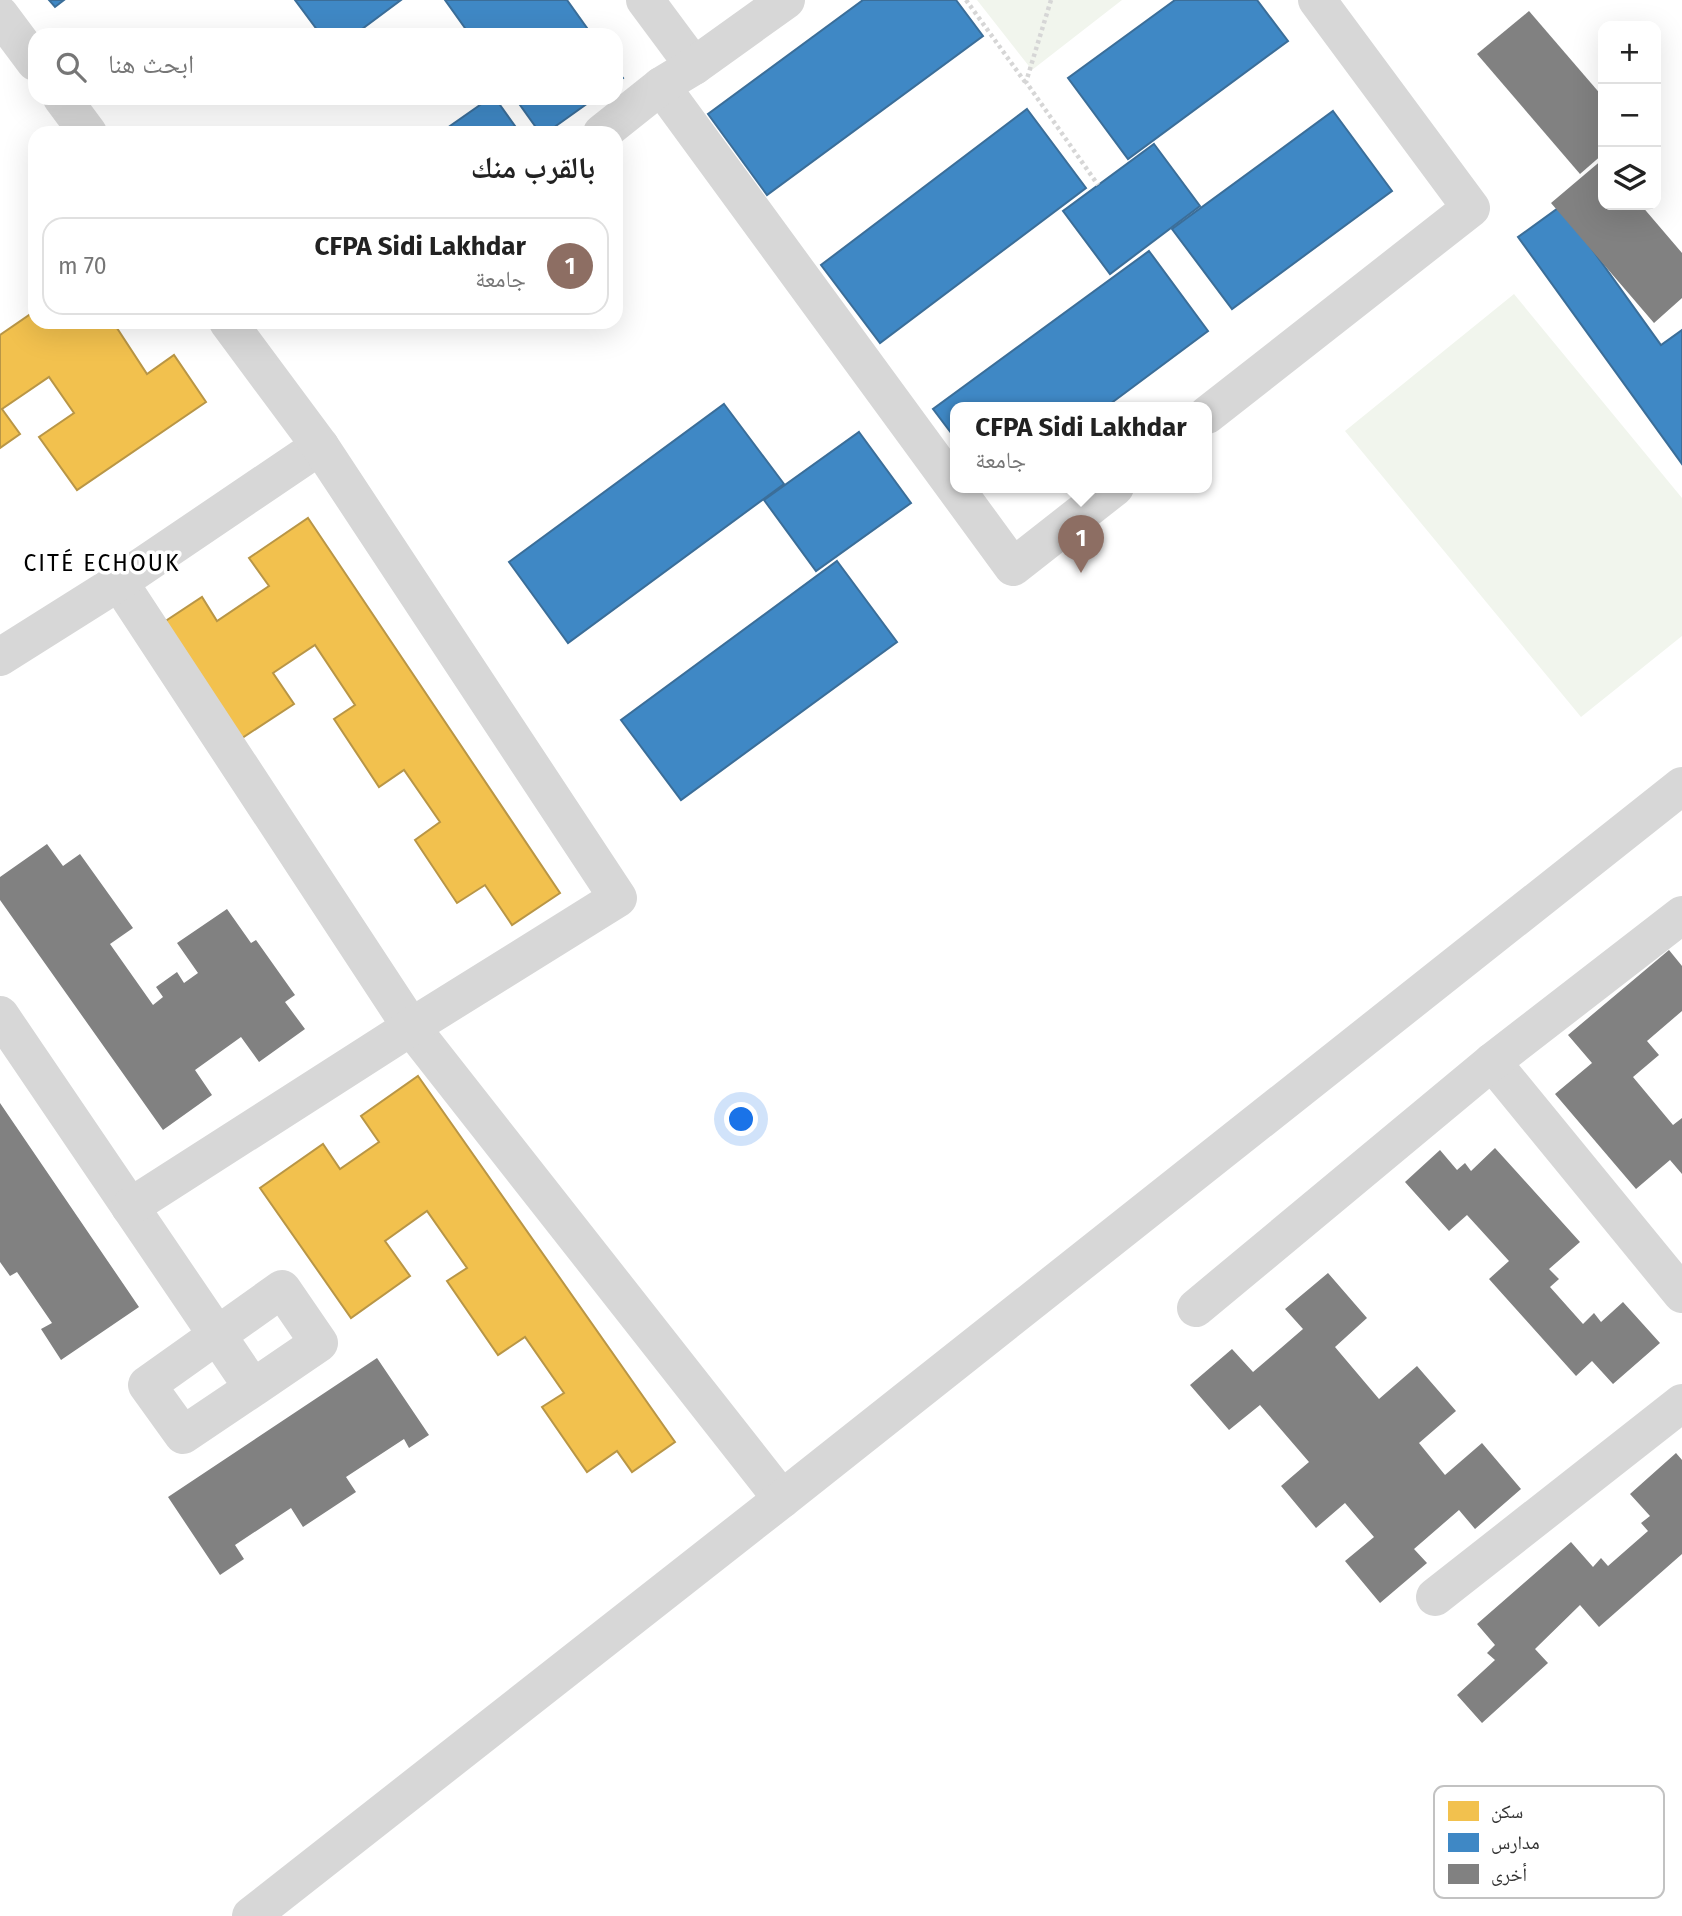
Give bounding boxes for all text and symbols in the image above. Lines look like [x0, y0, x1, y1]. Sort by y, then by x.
map controls [1598, 21, 1661, 210]
button: + [1598, 21, 1661, 84]
search box [28, 28, 623, 105]
icon: search [52, 48, 90, 86]
text: ابحث هنا [108, 49, 194, 80]
button: − [1598, 84, 1661, 147]
button: layers [1598, 147, 1661, 210]
text: بالقرب منك [471, 150, 595, 186]
text: CFPA Sidi Lakhdar [315, 231, 526, 262]
text: 70 m [58, 252, 107, 280]
text: 1 [565, 252, 575, 280]
text: جامعة [475, 265, 526, 293]
popup [950, 402, 1212, 493]
text: CFPA Sidi Lakhdar [975, 412, 1187, 443]
text: جامعة [975, 446, 1026, 474]
pin: 1 [1058, 515, 1104, 573]
district label: CITÉ ECHOUK [23, 548, 181, 577]
your location [724, 1102, 758, 1136]
legend [1434, 1786, 1664, 1898]
text: سكن [1491, 1800, 1523, 1823]
text: مدارس [1491, 1831, 1540, 1854]
text: أخرى [1491, 1863, 1527, 1886]

